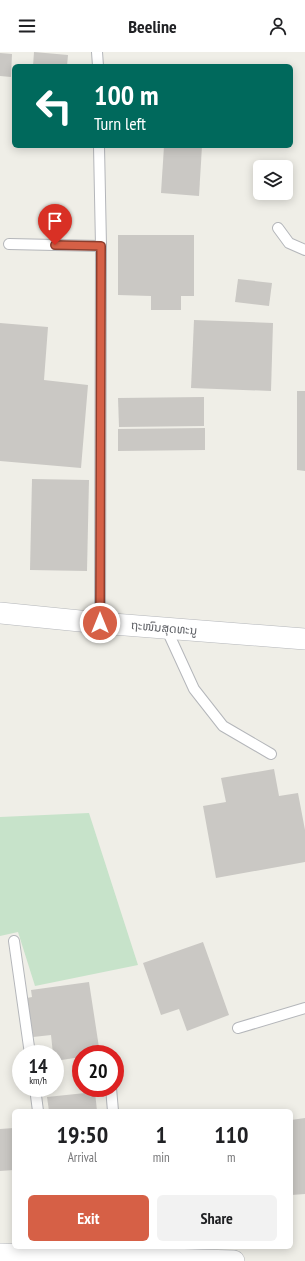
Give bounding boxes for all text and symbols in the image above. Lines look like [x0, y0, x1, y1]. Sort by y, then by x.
icon: menu [16, 15, 38, 37]
text: Beeline [128, 15, 177, 38]
icon: person [267, 15, 289, 37]
text: 100 m [94, 76, 158, 113]
icon: left [28, 80, 80, 132]
text: Turn left [94, 112, 146, 135]
map controls [253, 160, 293, 200]
button: layers [253, 160, 293, 200]
pin [38, 204, 72, 245]
icon: arrive [44, 210, 66, 232]
position arrow [79, 602, 121, 644]
street label: ຖະໜົນສຸດທະນູ [130, 617, 198, 639]
speed limit sign: 20 [72, 1045, 124, 1097]
text: 14 [28, 1053, 48, 1079]
text: km/h [29, 1074, 47, 1087]
text: 19:50 [56, 1119, 108, 1150]
text: 1 [155, 1119, 167, 1150]
text: 110 [214, 1119, 249, 1150]
text: Arrival [68, 1149, 97, 1166]
text: min [153, 1149, 170, 1166]
text: m [227, 1149, 236, 1166]
button: Exit [28, 1195, 149, 1241]
button: Share [157, 1195, 277, 1241]

